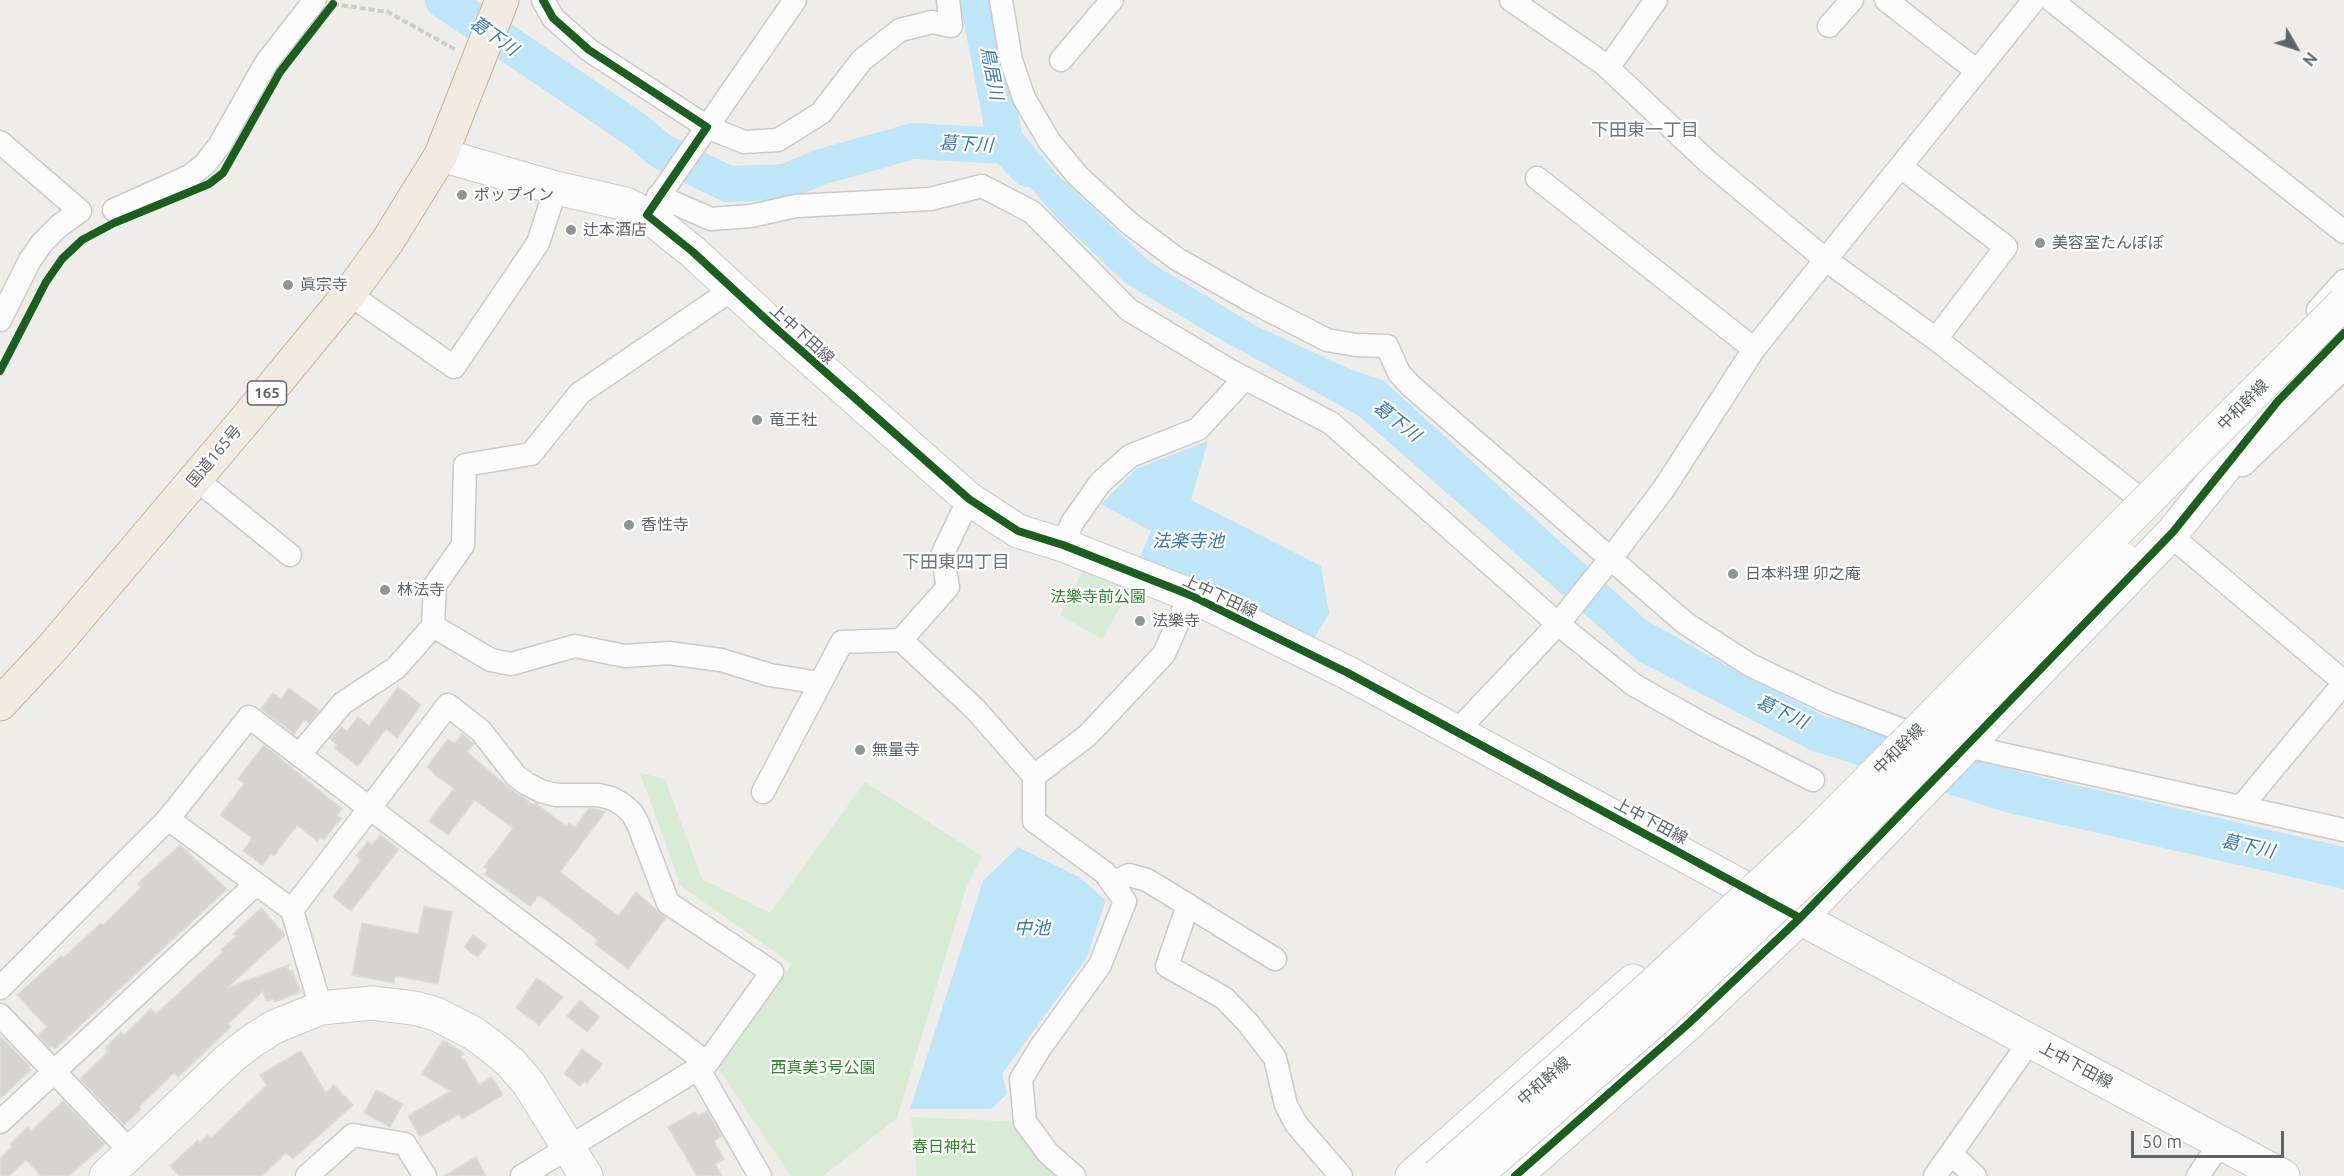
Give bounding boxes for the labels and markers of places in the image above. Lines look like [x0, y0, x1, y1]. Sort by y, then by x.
place label: ポップイン [474, 185, 554, 205]
marker: ポップイン [455, 188, 469, 202]
place label: 辻本酒店 [583, 220, 647, 240]
marker: 辻本酒店 [564, 223, 578, 237]
place label: 美容室たんぽぽ [2052, 233, 2164, 253]
marker: 美容室たんぽぽ [2033, 236, 2047, 250]
place label: 眞宗寺 [300, 275, 348, 295]
marker: 眞宗寺 [281, 278, 295, 292]
place label: 竜王社 [769, 410, 817, 430]
marker: 竜王社 [750, 413, 764, 427]
place label: 香性寺 [641, 515, 689, 535]
marker: 香性寺 [622, 518, 636, 532]
place label: 日本料理 卯之庵 [1745, 564, 1861, 584]
marker: 日本料理 卯之庵 [1726, 567, 1740, 581]
place label: 林法寺 [397, 580, 445, 600]
marker: 林法寺 [378, 583, 392, 597]
place label: 法樂寺 [1152, 611, 1200, 631]
marker: 法樂寺 [1133, 614, 1147, 628]
place label: 無量寺 [872, 740, 920, 760]
marker: 無量寺 [853, 743, 867, 757]

